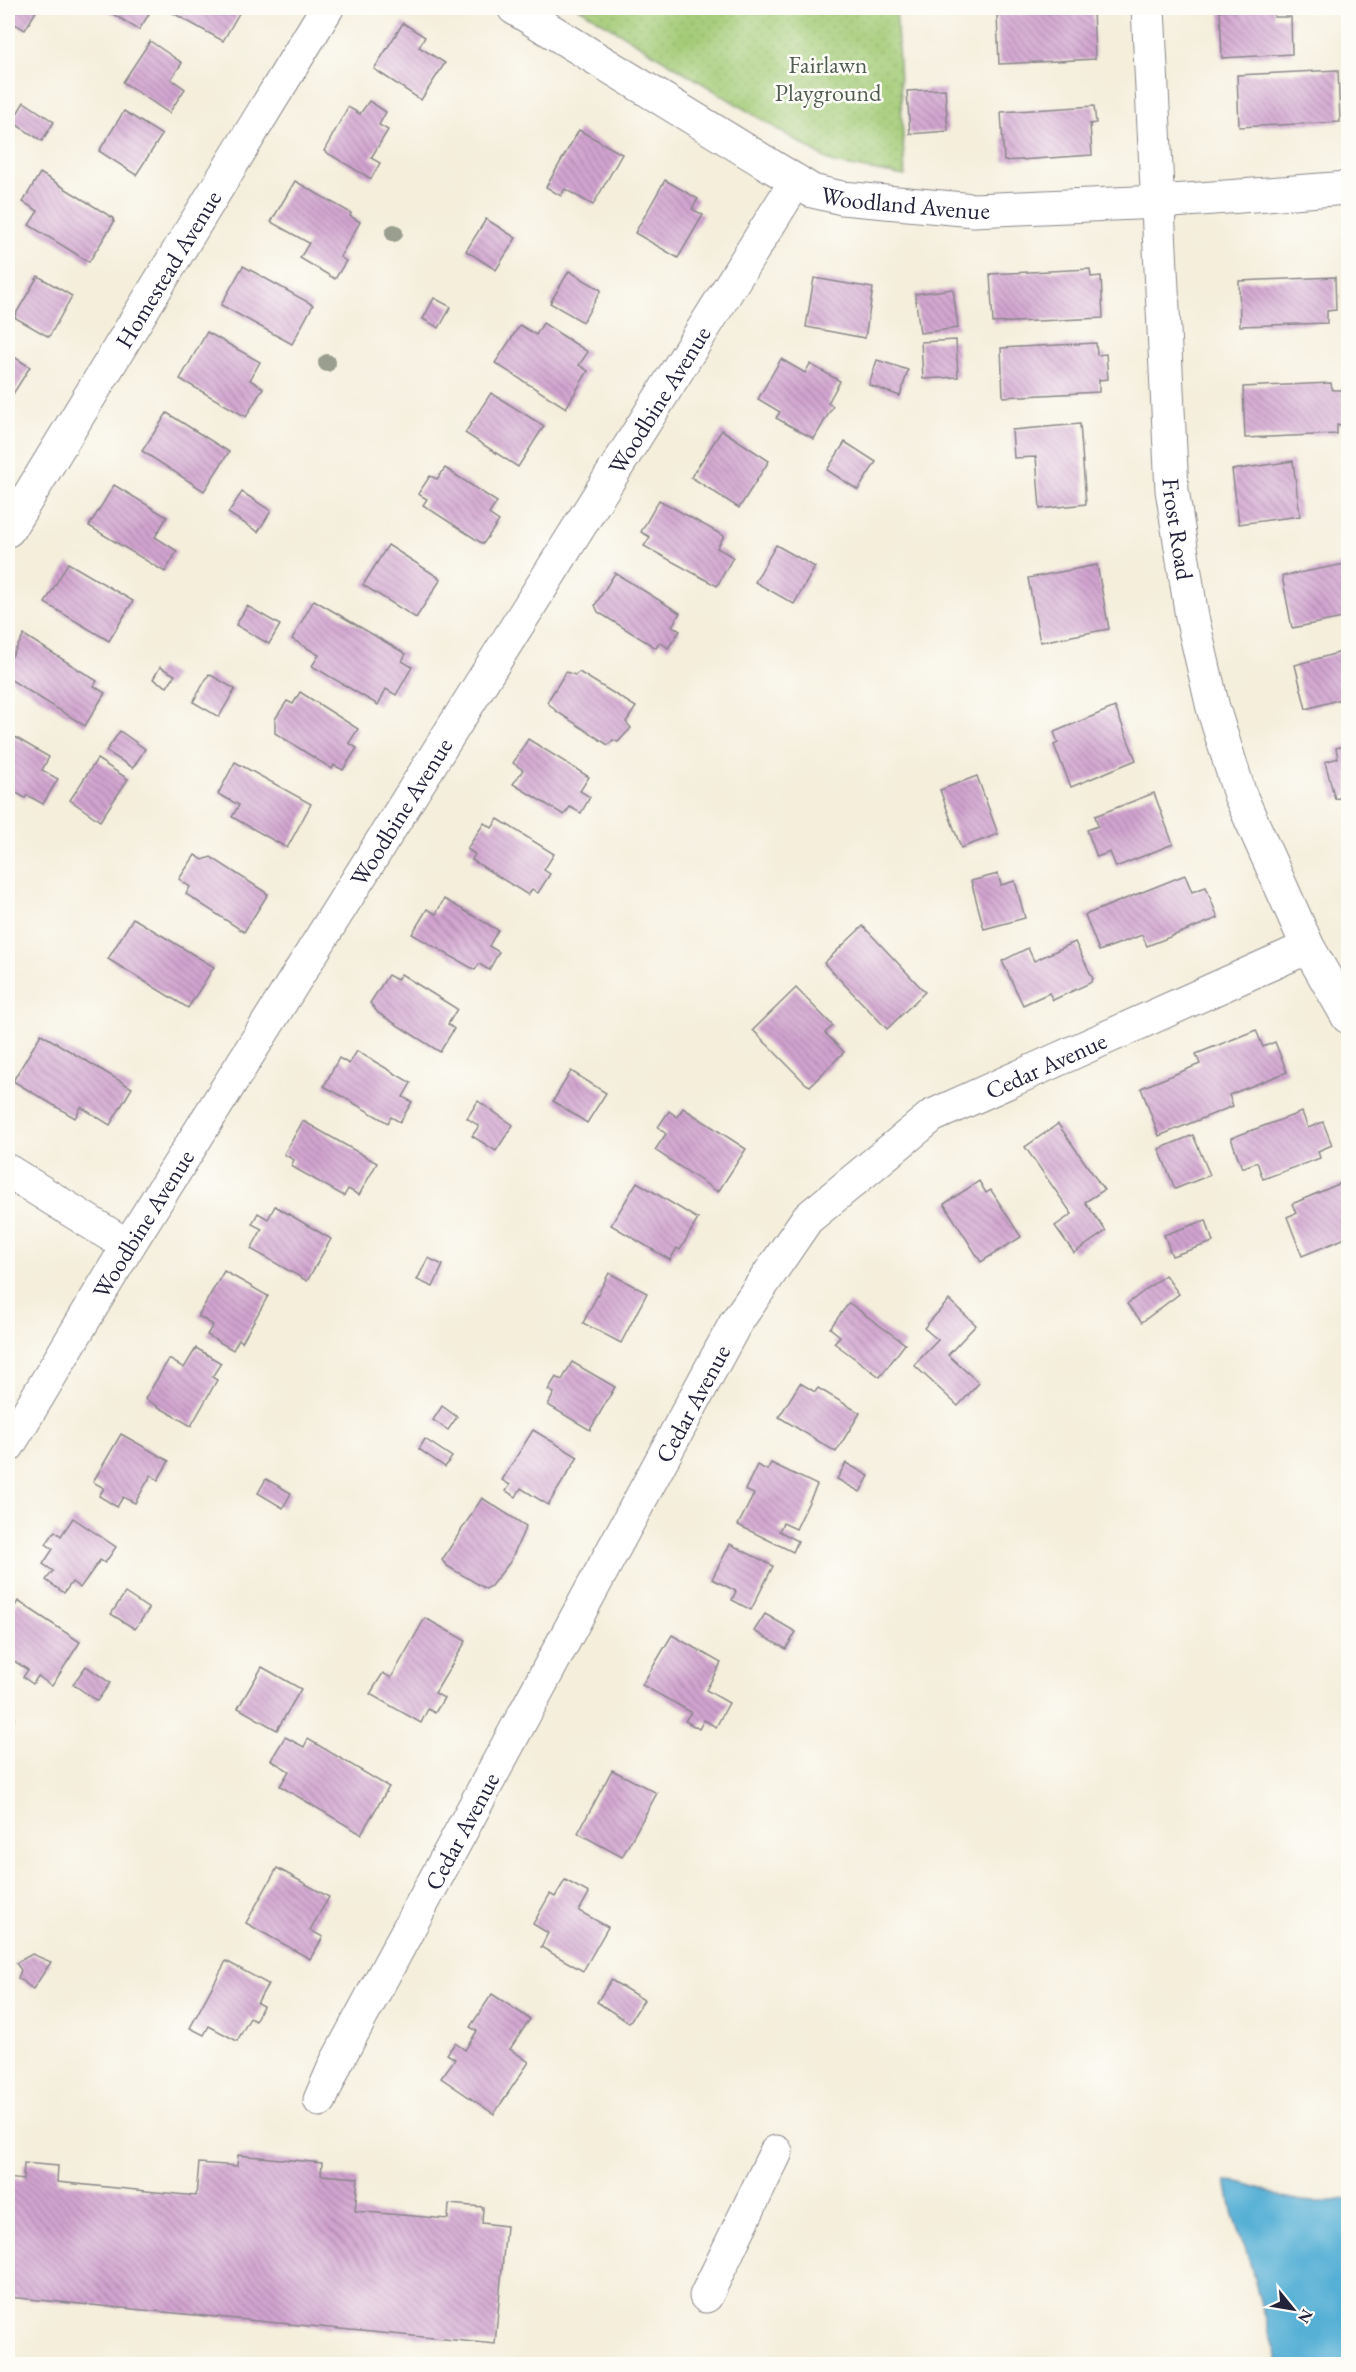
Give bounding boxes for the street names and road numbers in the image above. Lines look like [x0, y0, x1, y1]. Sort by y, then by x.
street label: Woodland Avenue [818, 178, 990, 226]
street label: Homestead Avenue [108, 184, 228, 354]
street label: Woodbine Avenue [601, 320, 717, 480]
street label: Frost Road [1156, 477, 1202, 583]
street label: Woodbine Avenue [342, 732, 459, 892]
street label: Cedar Avenue [980, 1024, 1111, 1106]
street label: Woodbine Avenue [85, 1143, 200, 1304]
street label: Cedar Avenue [648, 1339, 737, 1468]
street label: Cedar Avenue [417, 1767, 506, 1895]

